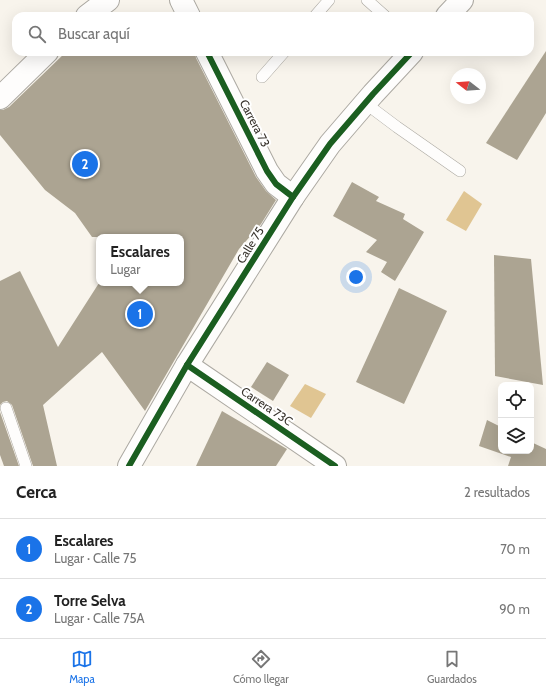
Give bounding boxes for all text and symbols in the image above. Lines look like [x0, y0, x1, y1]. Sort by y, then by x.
search box [12, 12, 534, 56]
icon: search [26, 23, 48, 45]
text: Buscar aquí [58, 25, 130, 43]
north arrow [450, 68, 486, 104]
street label: Carrera 73 [237, 97, 273, 149]
pin: 2 [72, 149, 98, 179]
street label: Calle 75 [233, 224, 267, 266]
popup [96, 234, 184, 286]
text: Escalares [110, 243, 170, 261]
text: Lugar [110, 261, 140, 277]
your location [346, 267, 366, 287]
pin: 1 [127, 299, 153, 329]
map controls [498, 382, 534, 454]
button: locate [498, 382, 534, 418]
street label: Carrera 73C [238, 383, 296, 429]
button: layers [498, 418, 534, 454]
text: Cerca [16, 482, 57, 502]
text: 2 resultados [464, 484, 530, 500]
text: Escalares [54, 532, 113, 550]
text: 1 [27, 541, 31, 557]
text: 70 m [500, 541, 530, 557]
text: Lugar · Calle 75 [54, 550, 136, 566]
text: Torre Selva [54, 592, 126, 610]
text: 2 [26, 601, 32, 617]
text: 90 m [499, 601, 530, 617]
text: Lugar · Calle 75A [54, 610, 144, 626]
tab: Mapa [69, 648, 95, 686]
tab: Cómo llegar [233, 648, 289, 686]
tab: Guardados [427, 648, 477, 686]

